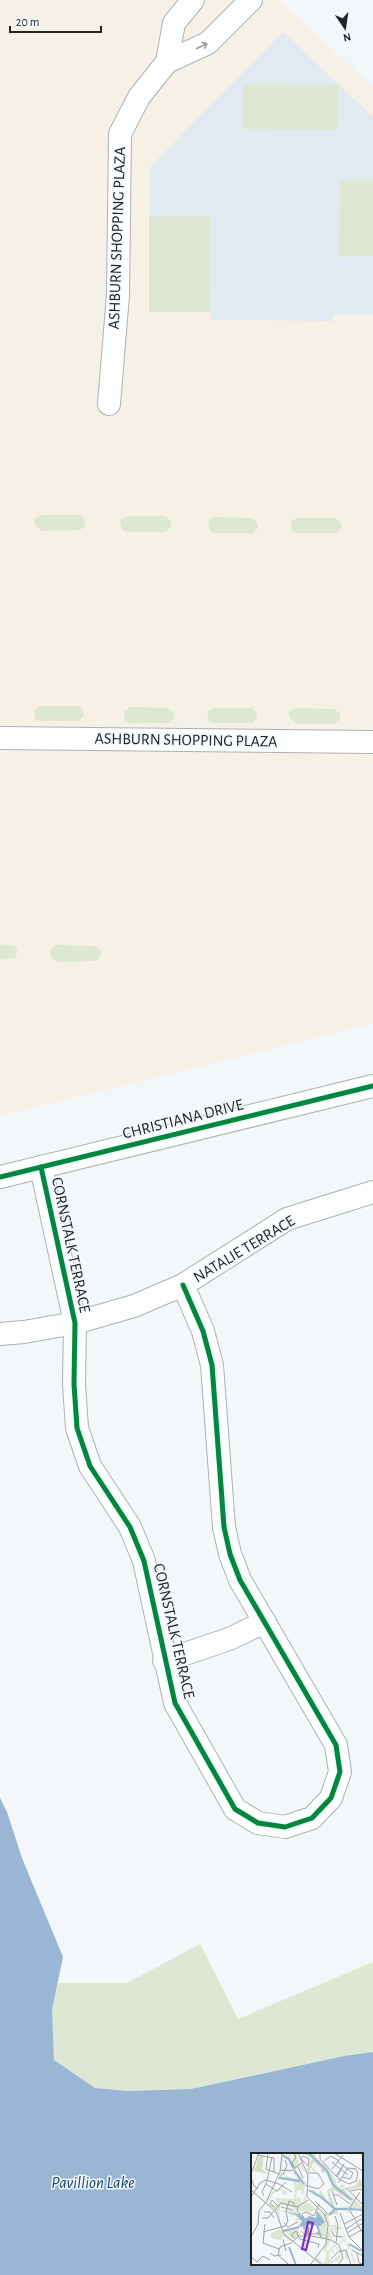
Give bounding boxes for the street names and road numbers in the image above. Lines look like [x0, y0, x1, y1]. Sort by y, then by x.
street label: ASHBURN SHOPPING PLAZA [106, 146, 128, 330]
street label: ASHBURN SHOPPING PLAZA [94, 730, 278, 750]
street label: CHRISTIANA DRIVE [121, 1096, 245, 1142]
street label: CORNSTALK TERRACE [49, 1176, 93, 1315]
street label: NATALIE TERRACE [191, 1212, 298, 1286]
street label: CORNSTALK TERRACE [151, 1562, 197, 1700]

